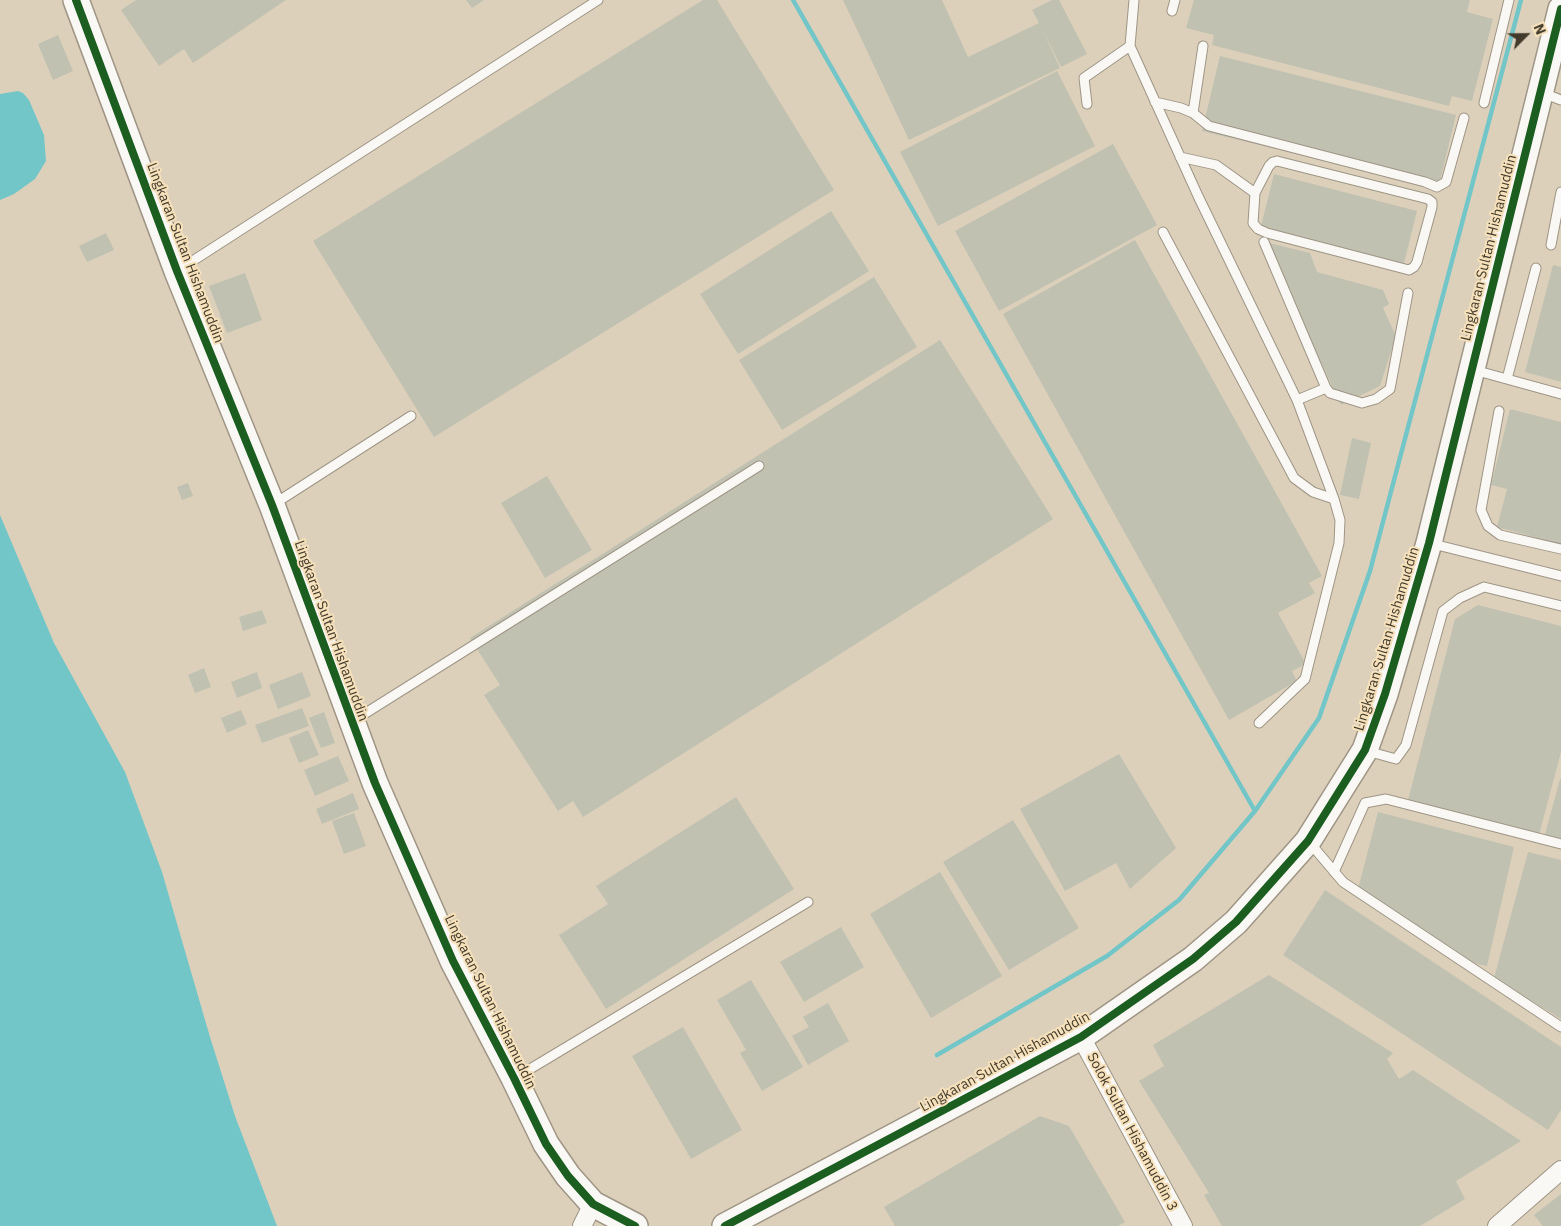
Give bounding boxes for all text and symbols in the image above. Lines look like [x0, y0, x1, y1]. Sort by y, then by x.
north arrow [1501, 10, 1551, 60]
text: N [1530, 21, 1550, 37]
street label: Lingkaran Sultan Hishamuddin [1458, 153, 1520, 343]
street label: Lingkaran Sultan Hishamuddin [143, 161, 227, 345]
street label: Lingkaran Sultan Hishamuddin [290, 538, 372, 724]
street label: Lingkaran Sultan Hishamuddin [1351, 545, 1423, 733]
street label: Lingkaran Sultan Hishamuddin [440, 912, 540, 1092]
street label: Lingkaran Sultan Hishamuddin [917, 1008, 1093, 1116]
street label: Solok Sultan Hishamuddin 3 [1083, 1050, 1181, 1214]

